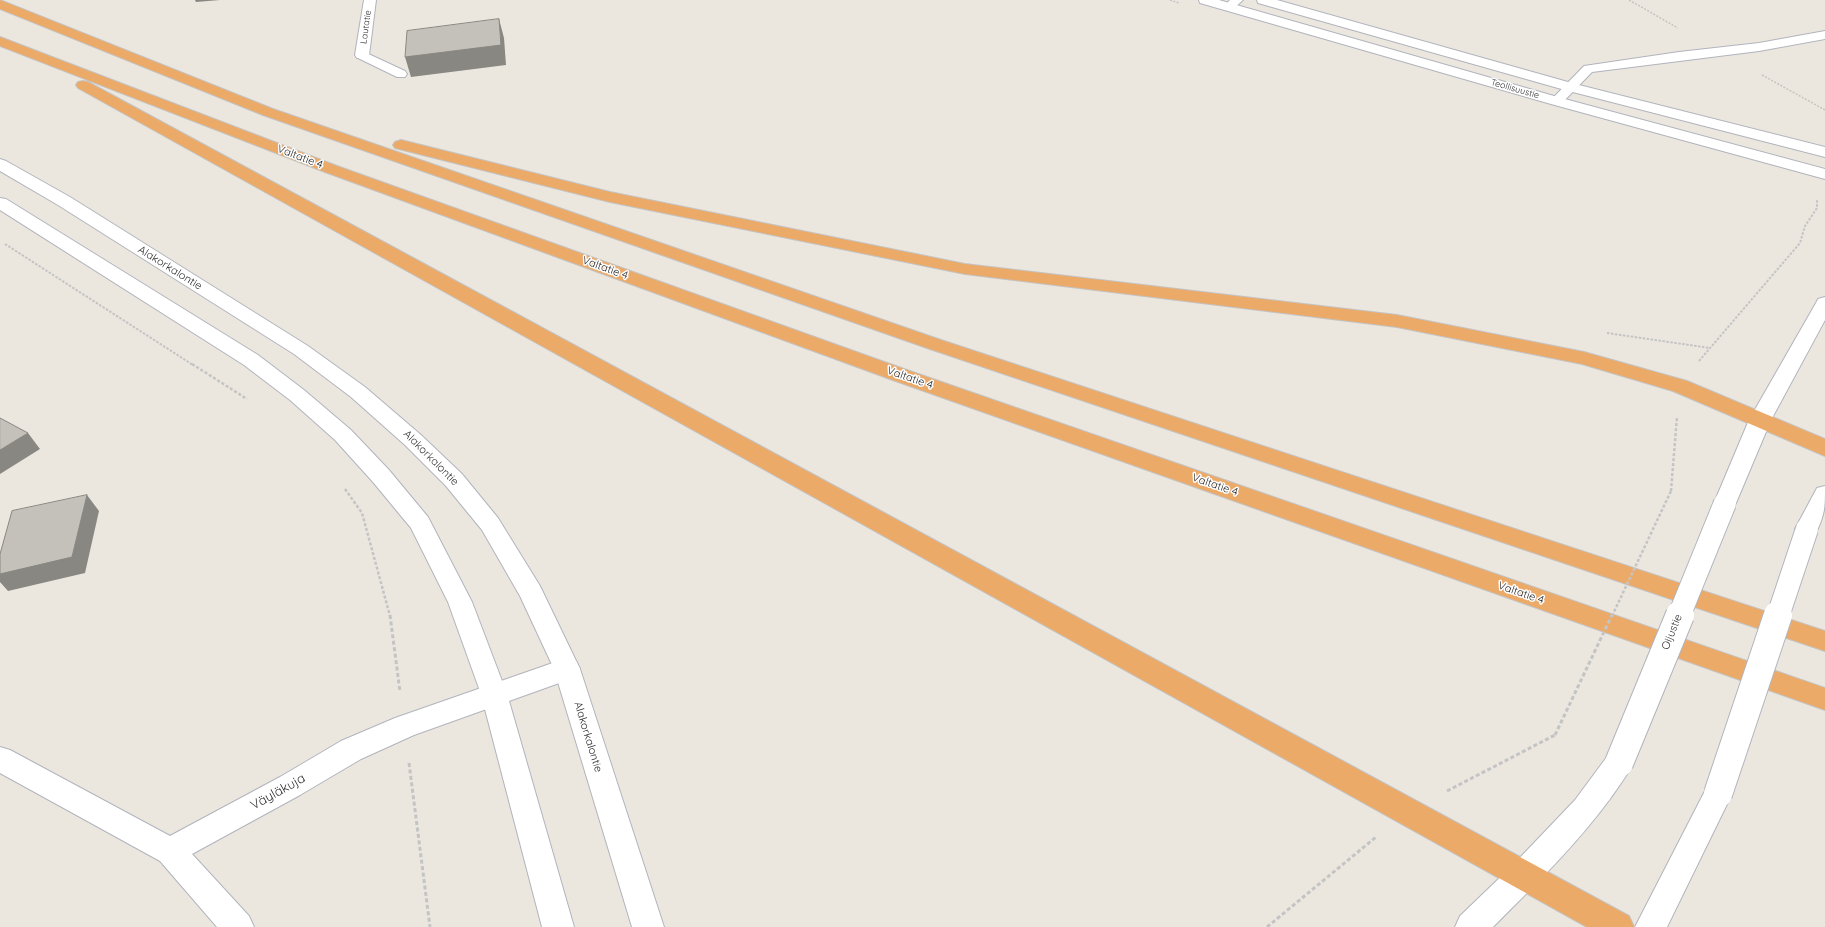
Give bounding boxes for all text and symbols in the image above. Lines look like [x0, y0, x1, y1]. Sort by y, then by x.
street label: Lautatie [358, 9, 374, 45]
street label: Teollisuustie [1490, 77, 1540, 101]
street label: Valtatie 4 [275, 142, 325, 172]
street label: Alakorkalontie [136, 243, 204, 293]
street label: Valtatie 4 [580, 254, 630, 282]
street label: Valtatie 4 [885, 364, 935, 392]
street label: Alakorkalontie [401, 428, 461, 488]
street label: Valtatie 4 [1190, 471, 1240, 499]
street label: Valtatie 4 [1496, 579, 1546, 607]
street label: Oijustie [1659, 612, 1685, 652]
street label: Alakorkalontie [571, 700, 605, 774]
street label: Väyläkuja [248, 771, 308, 813]

